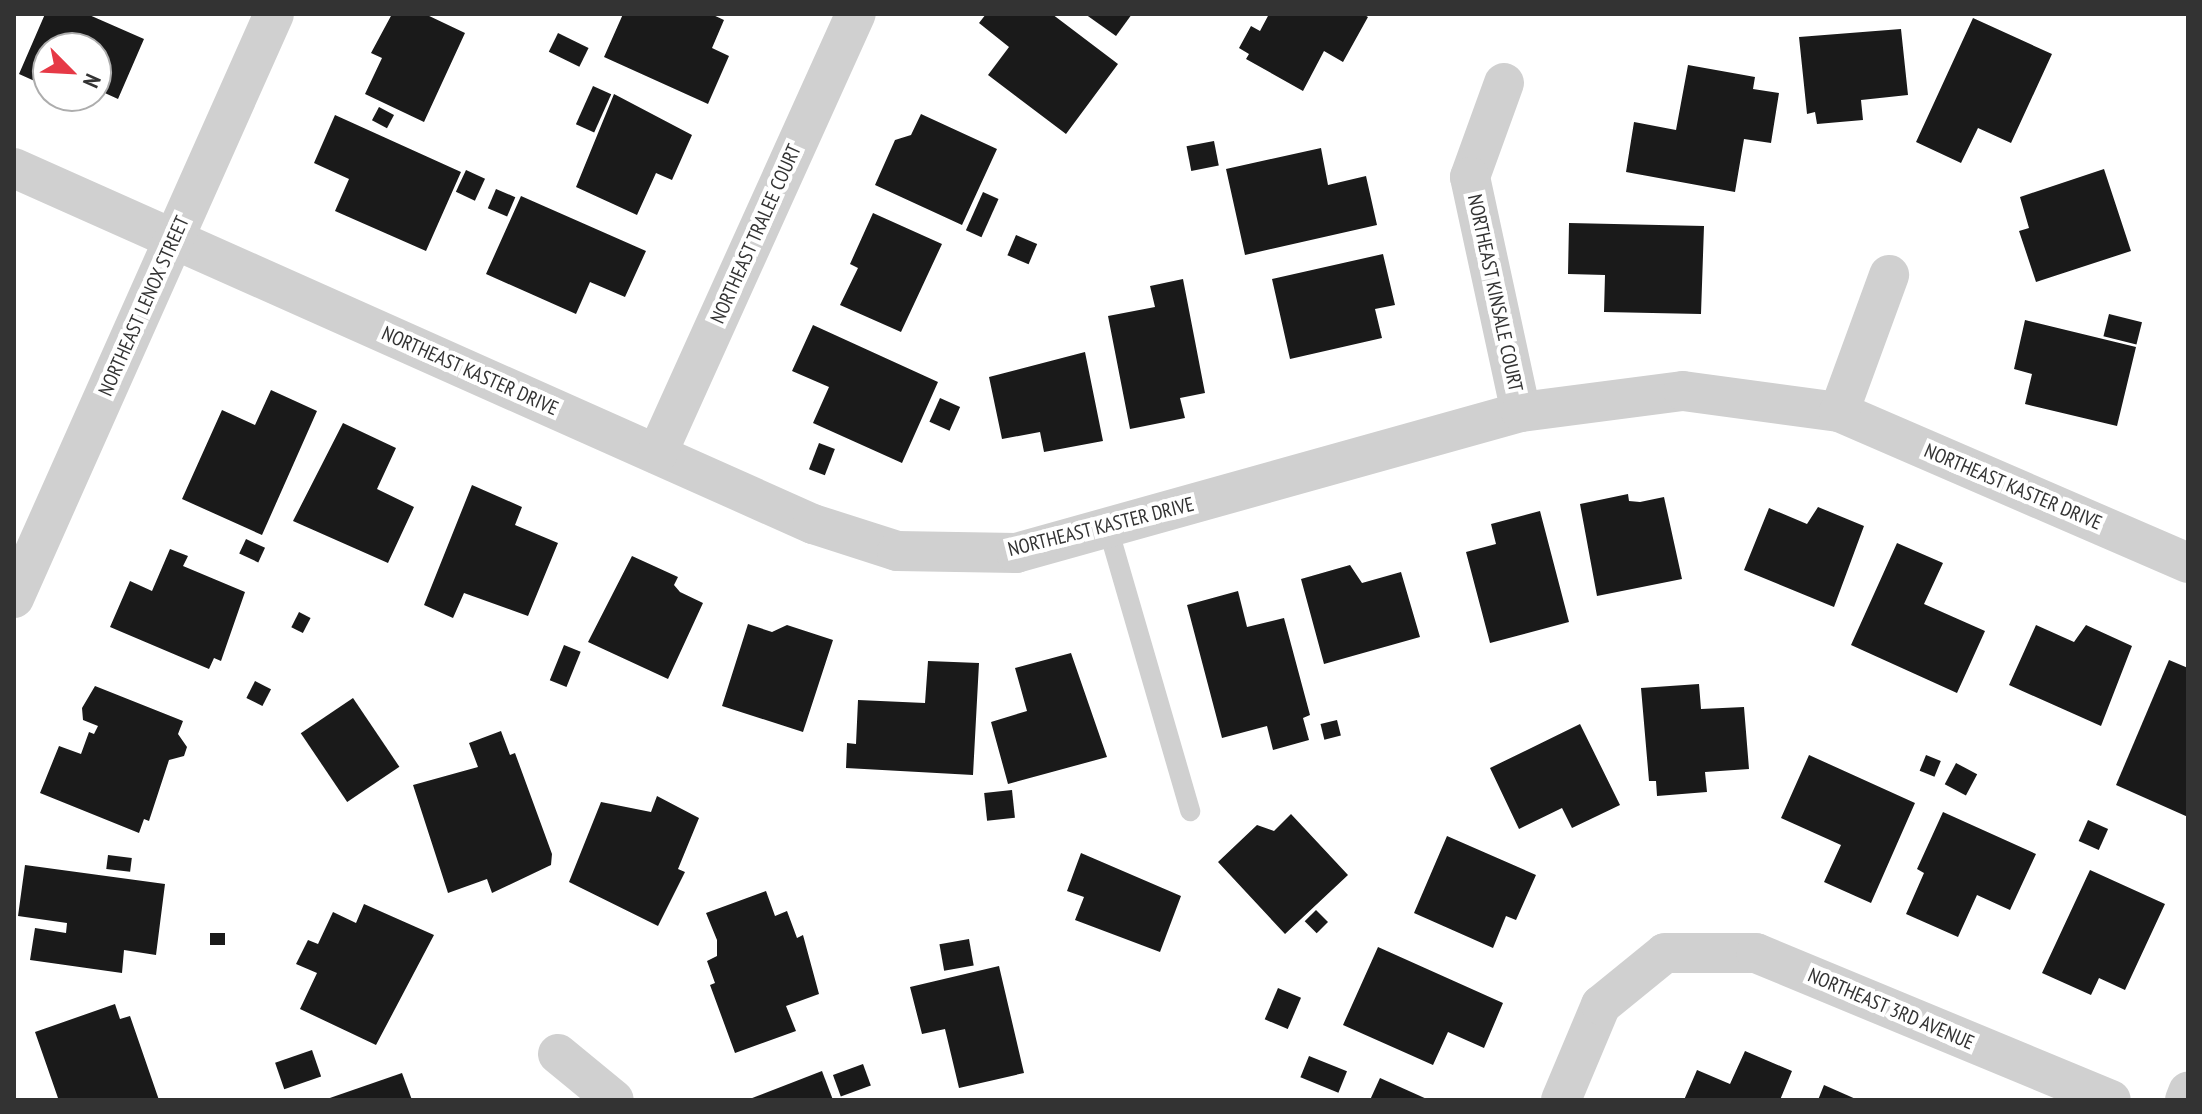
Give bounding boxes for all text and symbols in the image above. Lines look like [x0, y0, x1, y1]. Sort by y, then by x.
north arrow [32, 32, 112, 112]
text: N [77, 70, 107, 92]
street label: NORTHEAST TRALEE COURT [705, 140, 807, 328]
street label: NORTHEAST KINSALE COURT [1462, 192, 1528, 394]
street label: NORTHEAST LENOX STREET [93, 212, 195, 400]
street label: NORTHEAST KASTER DRIVE [378, 321, 562, 421]
street label: NORTHEAST KASTER DRIVE [1920, 439, 2106, 535]
street label: NORTHEAST KASTER DRIVE [1005, 492, 1197, 562]
street label: NORTHEAST 3RD AVENUE [1804, 963, 1978, 1055]

